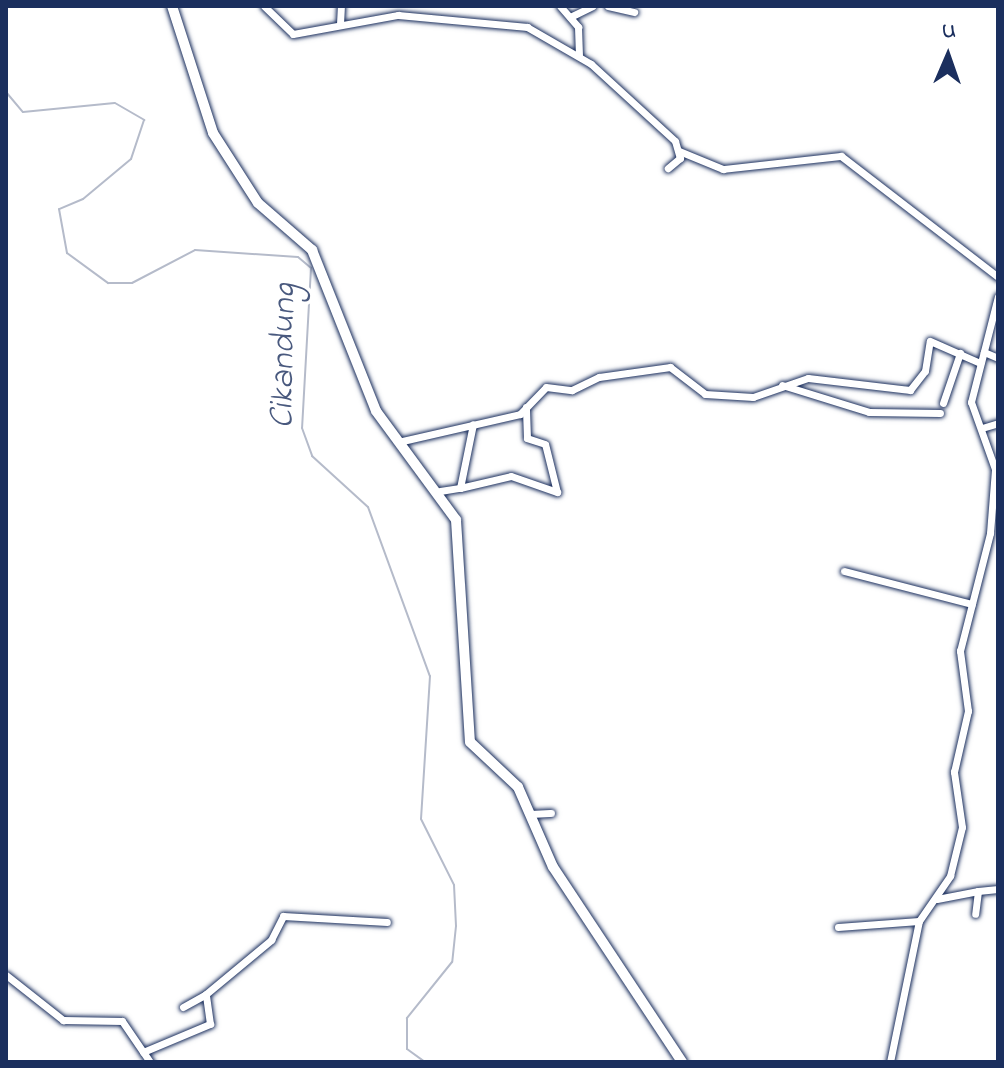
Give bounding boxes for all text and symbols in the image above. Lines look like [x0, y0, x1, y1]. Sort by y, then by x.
north arrow [908, 16, 988, 96]
text: U [941, 16, 956, 48]
water label: Cikandung [263, 283, 307, 429]

